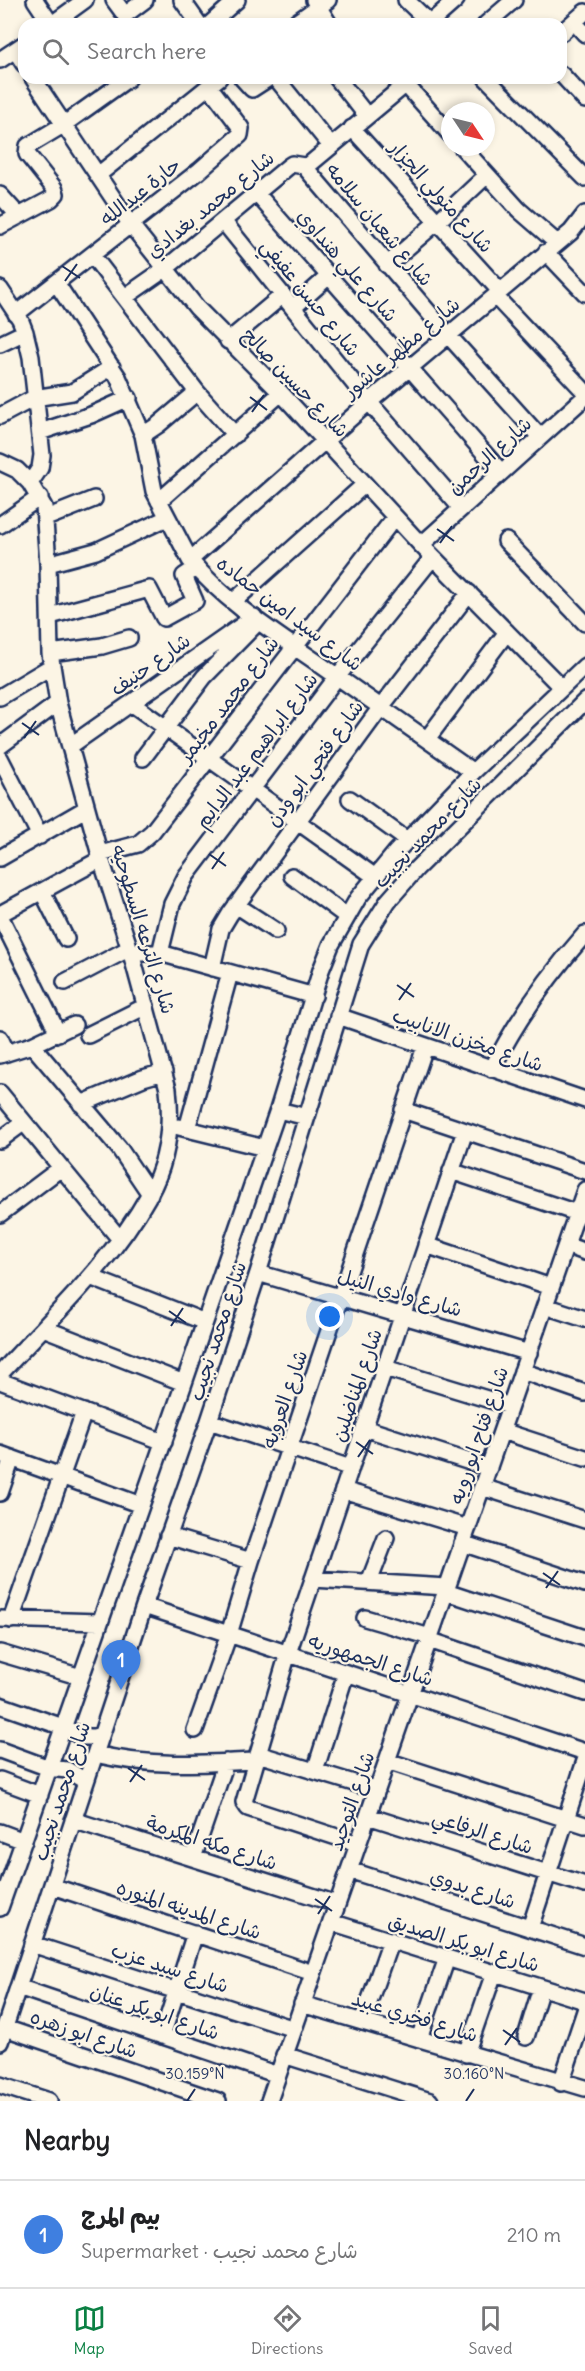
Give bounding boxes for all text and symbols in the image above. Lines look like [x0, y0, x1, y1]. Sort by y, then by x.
search box [18, 18, 567, 84]
icon: search [39, 35, 72, 68]
text: Search here [87, 37, 206, 65]
north arrow [441, 102, 495, 156]
street label: شارع متولي الجزار [379, 133, 499, 262]
street label: شارع محمد بغدادي [141, 145, 281, 266]
street label: حارة عبدالله [94, 152, 186, 230]
street label: شارع شعبان سلامه [320, 157, 439, 292]
street label: شارع علي هنداوي [288, 203, 404, 331]
street label: شارع حسن عفيفي [251, 233, 366, 365]
street label: شارع مظهر عاشور [336, 291, 466, 406]
street label: شارع حسين صالح [236, 322, 355, 443]
street label: شارع الرحمن [442, 411, 538, 501]
street label: شارع سيد امين حماده [211, 550, 368, 678]
street label: شارع حنيف [105, 627, 196, 702]
street label: شارع محمد مخيمر [171, 631, 286, 770]
street label: شارع ابراهيم عبد الدايم [189, 667, 325, 835]
street label: شارع فتحي ابو ودن [260, 695, 373, 835]
street label: شارع محمد نجيب [368, 771, 488, 894]
street label: شارع الترعه السطوحيه [104, 841, 182, 1017]
street label: شارع مخزن الانابيب [389, 1001, 547, 1078]
street label: شارع محمد نجيب [183, 1258, 253, 1404]
street label: شارع وادي النيل [334, 1262, 465, 1325]
your location [315, 1302, 344, 1331]
street label: شارع المناضلين [325, 1325, 389, 1446]
street label: شارع العروبه [256, 1346, 314, 1452]
street label: شارع فتاح ابو رويه [443, 1363, 515, 1508]
street label: شارع الجمهوريه [305, 1627, 437, 1693]
pin: 1 [102, 1640, 140, 1690]
street label: شارع محمد نجيب [27, 1718, 97, 1864]
street label: شارع التوحيد [322, 1748, 382, 1855]
street label: شارع الرفاعي [428, 1803, 536, 1865]
street label: شارع مكه المكرمة [143, 1809, 281, 1877]
street label: شارع بدوي [426, 1862, 519, 1916]
street label: شارع المدينه المنوره [113, 1874, 265, 1946]
street label: شارع ابو بكر الصديق [385, 1907, 543, 1979]
street label: شارع سيد عزب [108, 1936, 232, 2000]
street label: شارع ابو بكر عنان [86, 1977, 223, 2047]
street label: شارع فخري عبيد [348, 1985, 481, 2050]
street label: شارع ابو زهره [26, 2003, 141, 2065]
text: 30.159°N [165, 2064, 225, 2083]
text: 30.160°N [444, 2064, 504, 2083]
text: Nearby [24, 2124, 110, 2157]
text: بيم المرج [81, 2202, 160, 2230]
text: 1 [40, 2222, 47, 2247]
text: 210 m [507, 2222, 561, 2247]
text: Supermarket · شارع محمد نجيب [81, 2238, 358, 2263]
tab: Map [73, 2302, 106, 2358]
tab: Directions [251, 2302, 323, 2358]
tab: Saved [469, 2302, 512, 2358]

